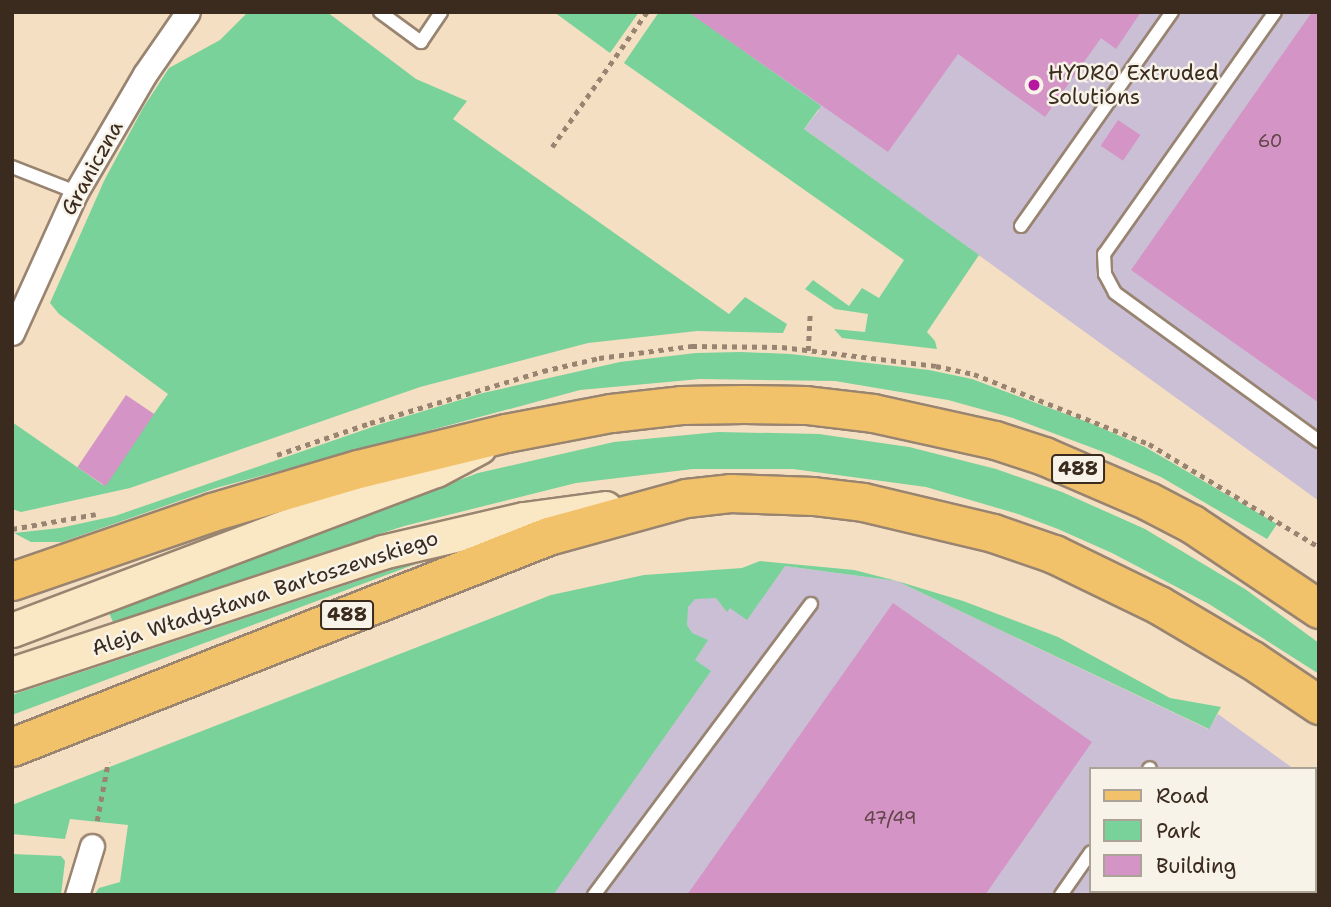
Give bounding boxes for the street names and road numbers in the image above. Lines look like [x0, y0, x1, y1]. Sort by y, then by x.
street label: Graniczna [56, 116, 128, 220]
road number: 488 [1050, 454, 1106, 484]
street label: Aleja Władysława Bartoszewskiego [89, 525, 441, 661]
road number: 488 [319, 600, 375, 630]

